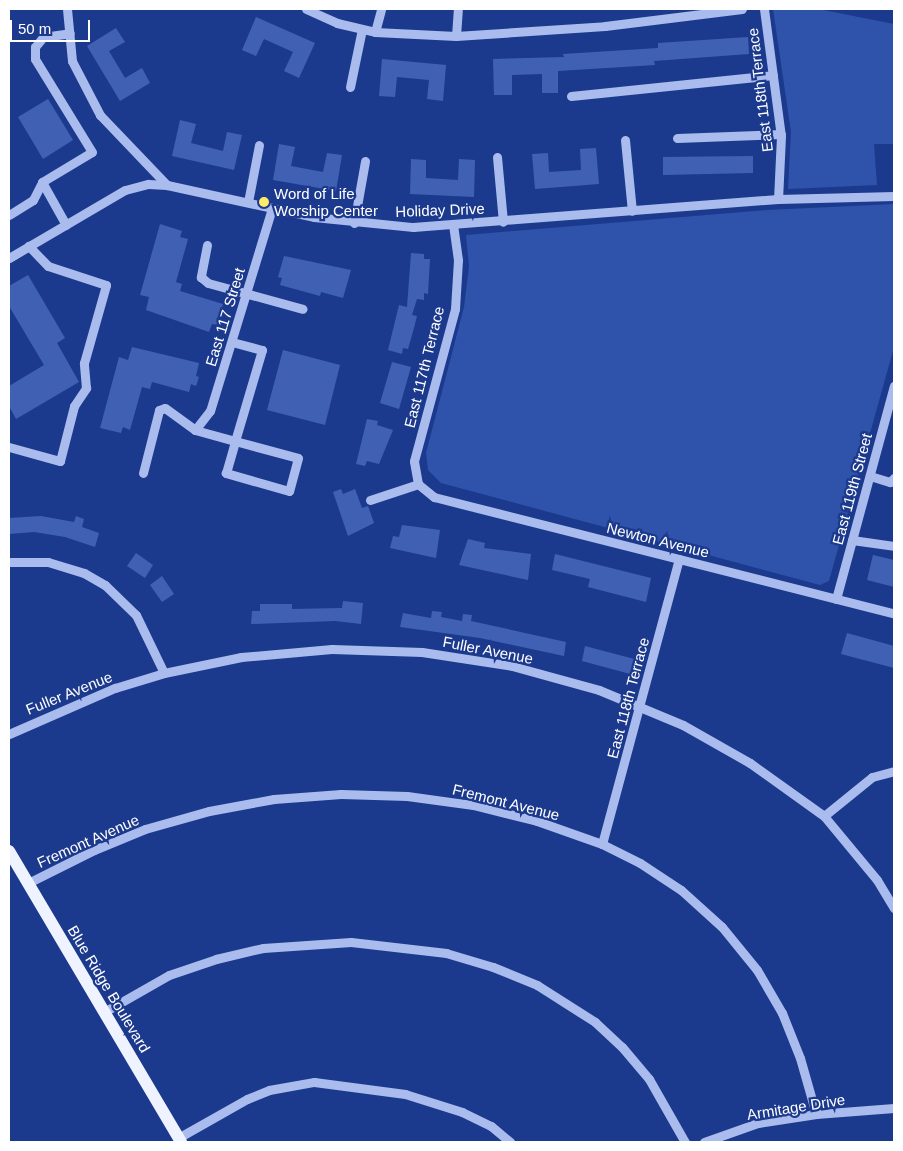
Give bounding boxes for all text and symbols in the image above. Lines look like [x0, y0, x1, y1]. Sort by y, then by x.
scale bar [12, 10, 92, 42]
text: 50 m [18, 20, 51, 37]
street label: East 118th Terrace [743, 27, 777, 153]
place label: Word of Life Worship Center [274, 184, 378, 219]
marker: Word of Life Worship Center [258, 196, 270, 208]
street label: Holiday Drive [395, 199, 485, 221]
street label: East 117 Street [201, 265, 249, 369]
street label: East 117th Terrace [400, 304, 448, 430]
street label: East 119th Street [828, 431, 876, 547]
street label: Newton Avenue [605, 518, 711, 562]
street label: Fuller Avenue [441, 632, 535, 668]
street label: East 118th Terrace [603, 635, 653, 761]
street label: Fuller Avenue [23, 667, 115, 719]
street label: Fremont Avenue [450, 780, 562, 824]
street label: Fremont Avenue [34, 810, 142, 872]
street label: Blue Ridge Boulevard [64, 922, 154, 1056]
street label: Armitage Drive [746, 1090, 846, 1124]

